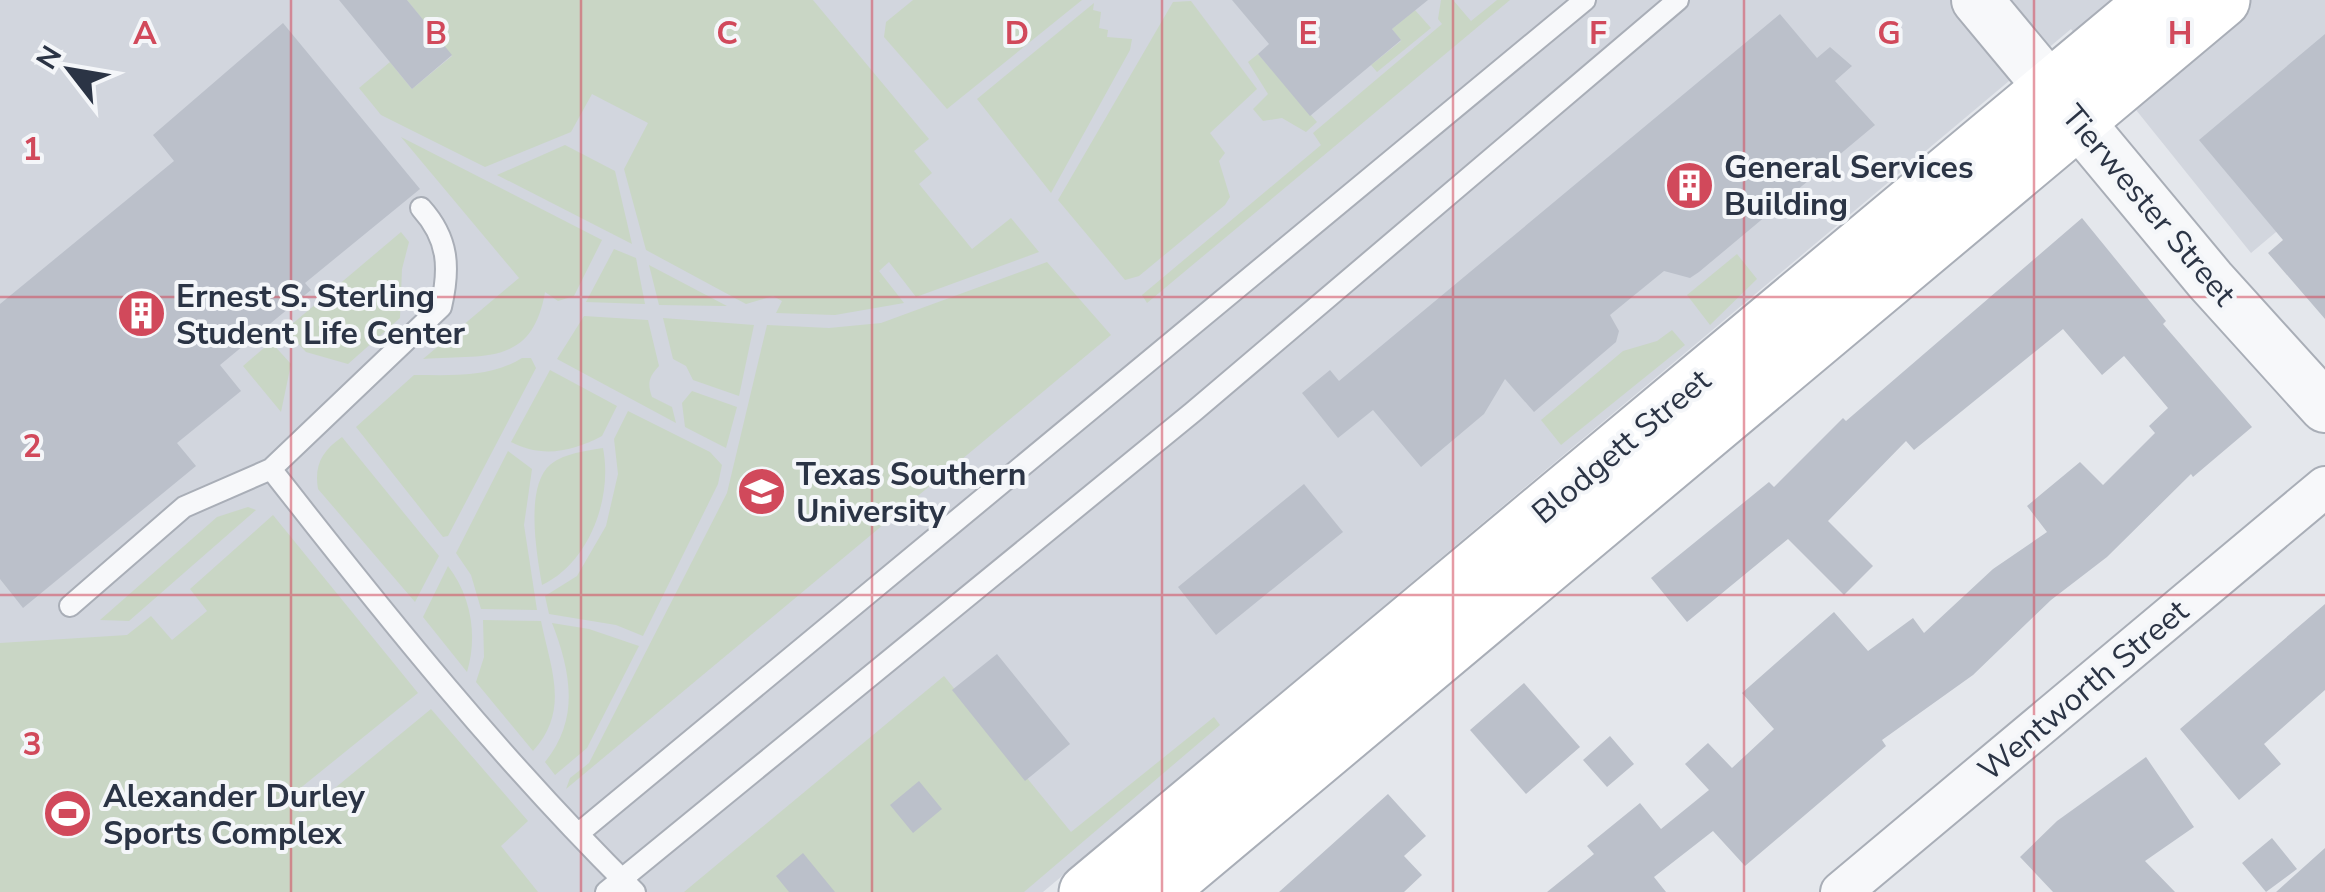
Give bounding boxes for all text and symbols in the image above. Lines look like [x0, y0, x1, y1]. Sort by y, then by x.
text: A [133, 12, 157, 55]
text: B [425, 12, 447, 55]
text: C [716, 12, 738, 55]
text: D [1005, 12, 1029, 55]
text: E [1298, 12, 1318, 55]
text: F [1589, 12, 1607, 55]
text: G [1877, 12, 1901, 55]
text: H [2168, 12, 2192, 55]
north arrow [20, 20, 120, 120]
text: N [28, 39, 71, 76]
street label: Tierwester Street [2052, 96, 2246, 316]
text: 1 [22, 128, 42, 171]
place label: General Services Building [1724, 146, 1974, 226]
building icon: General Services Building [1663, 159, 1715, 211]
place label: Ernest S. Sterling Student Life Center [176, 275, 466, 355]
building icon: Ernest S. Sterling Student Life Center [115, 288, 167, 340]
street label: Blodgett Street [1523, 358, 1720, 534]
text: 2 [22, 425, 42, 468]
place label: Texas Southern University [796, 453, 1027, 533]
school or university icon: Texas Southern University [735, 466, 787, 518]
street label: Wentworth Street [1969, 589, 2198, 791]
text: 3 [22, 723, 42, 766]
place label: Alexander Durley Sports Complex [103, 775, 366, 855]
sports icon: Alexander Durley Sports Complex [42, 788, 94, 840]

